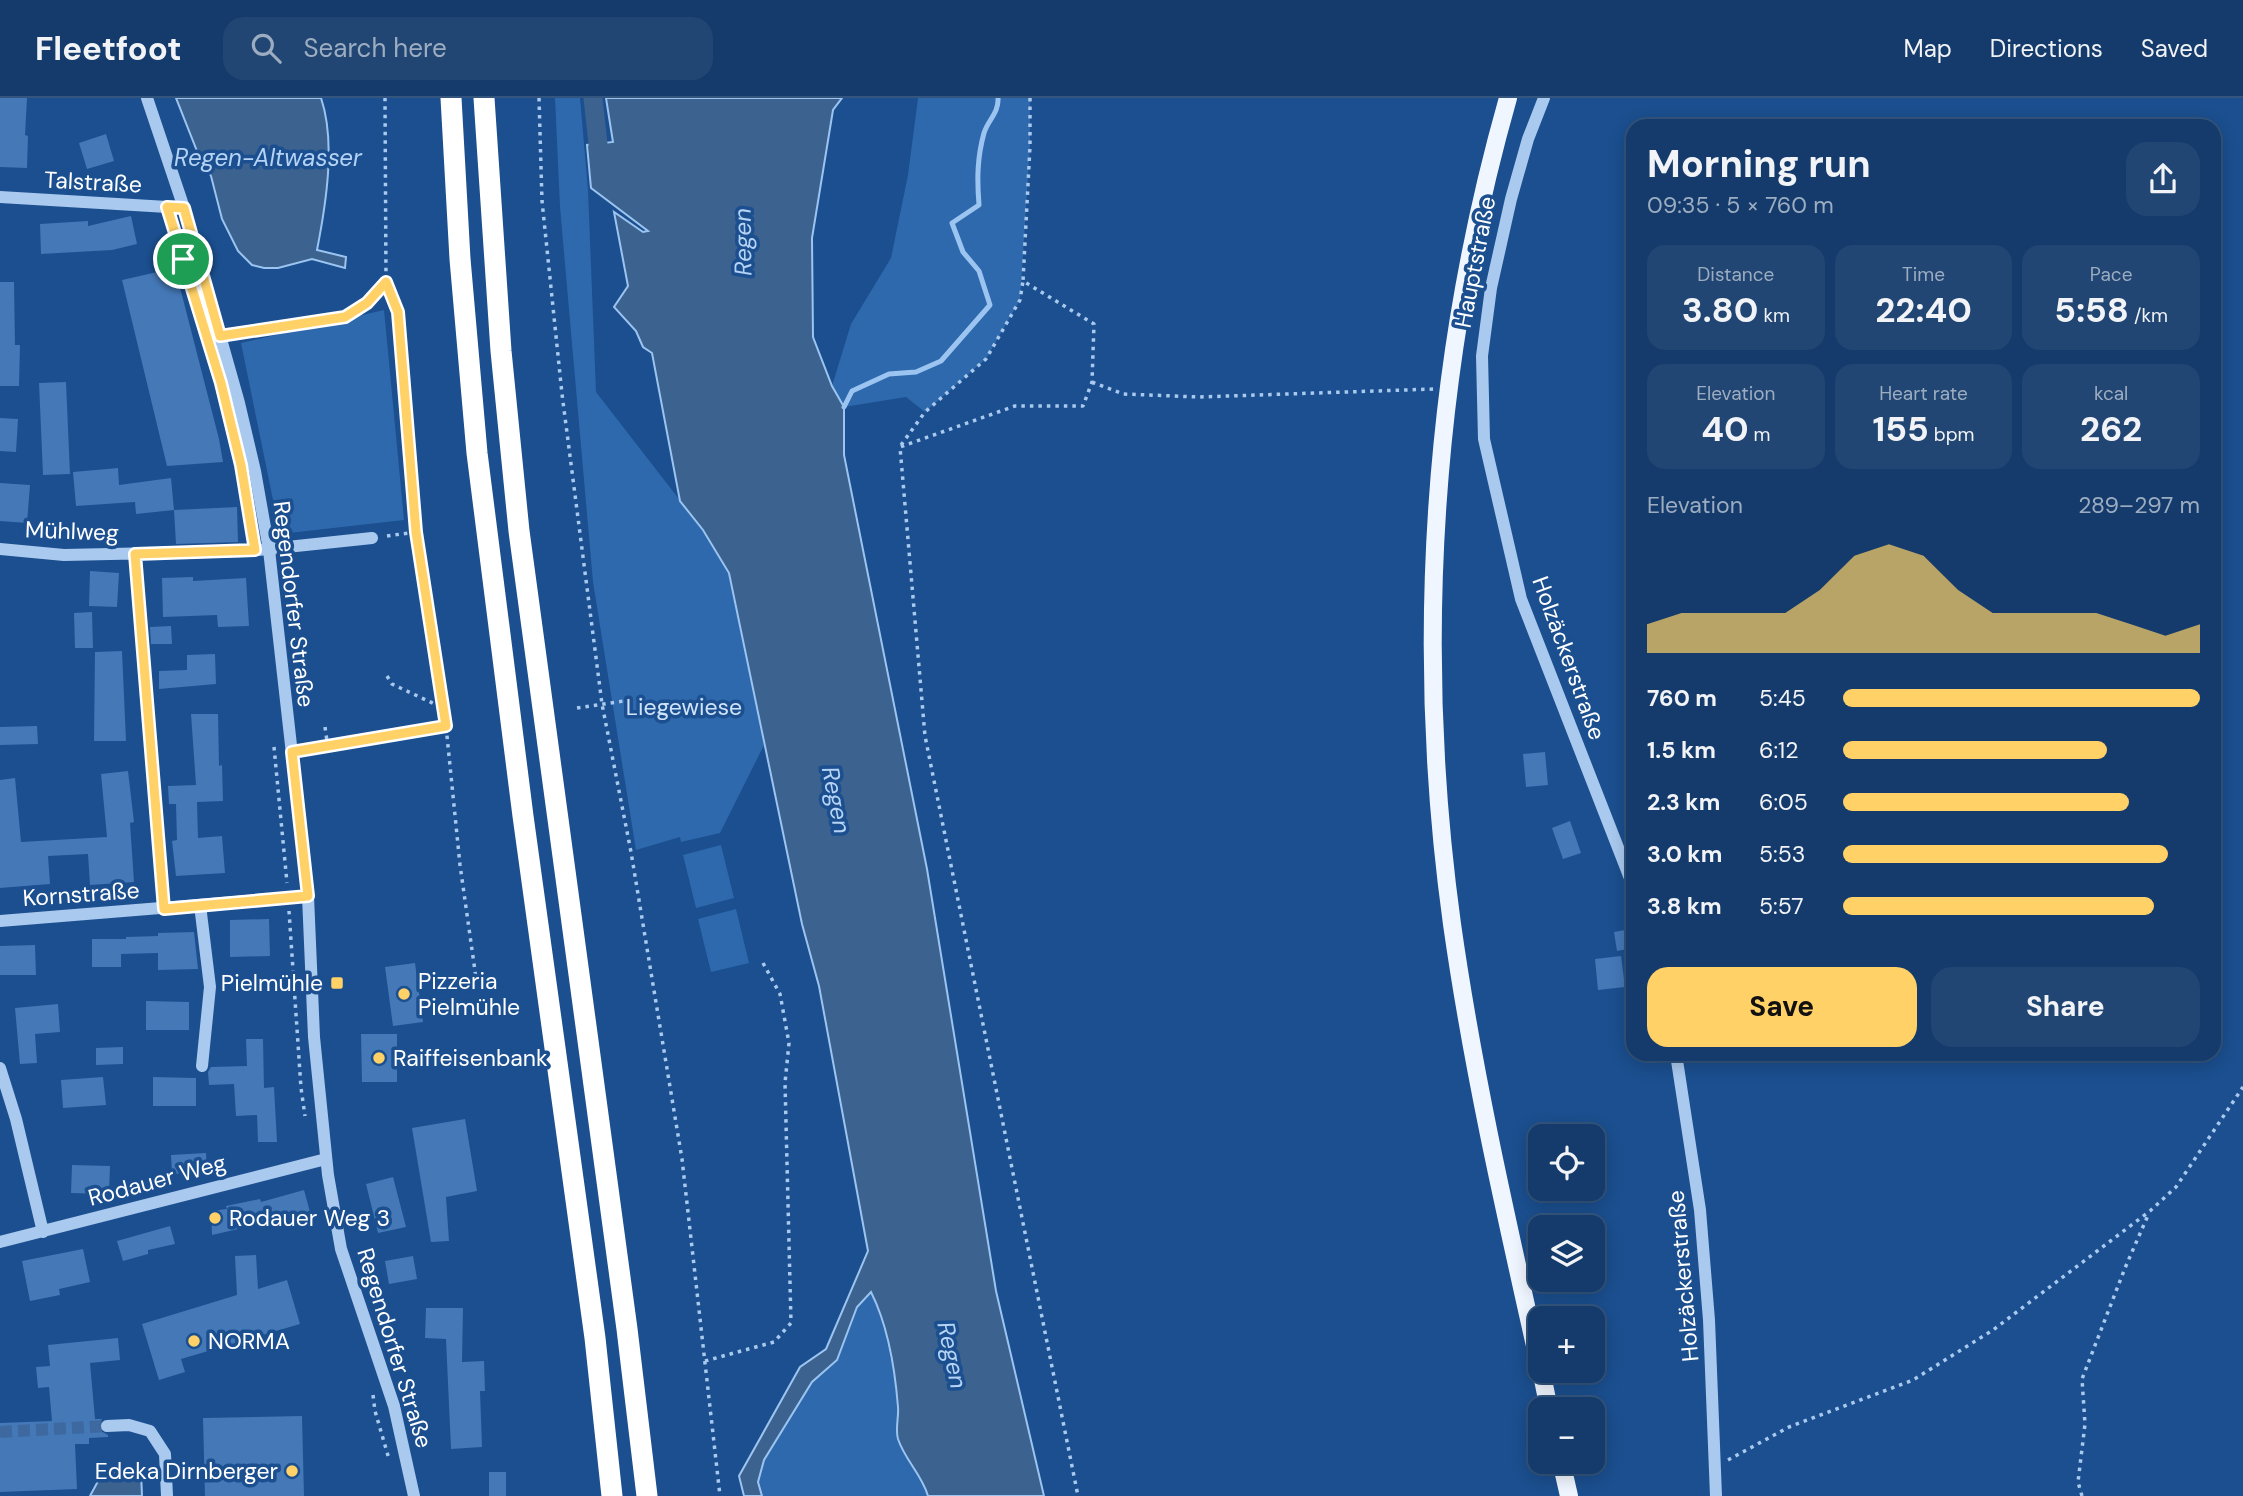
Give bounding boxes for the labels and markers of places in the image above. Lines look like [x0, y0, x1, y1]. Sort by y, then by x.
pin [153, 229, 213, 289]
place label: Pizzeria Pielmühle [418, 966, 520, 1022]
place label: Pielmühle [221, 968, 323, 998]
marker: Pielmühle [329, 975, 345, 991]
marker: Pizzeria Pielmühle [396, 986, 412, 1002]
place label: Raiffeisenbank [393, 1043, 548, 1073]
marker: Raiffeisenbank [371, 1050, 387, 1066]
place label: Rodauer Weg 3 [229, 1203, 390, 1233]
marker: Rodauer Weg 3 [207, 1210, 223, 1226]
place label: NORMA [208, 1326, 290, 1356]
marker: NORMA [186, 1333, 202, 1349]
place label: Edeka Dirnberger [95, 1456, 278, 1486]
marker: Edeka Dirnberger [284, 1463, 300, 1479]

